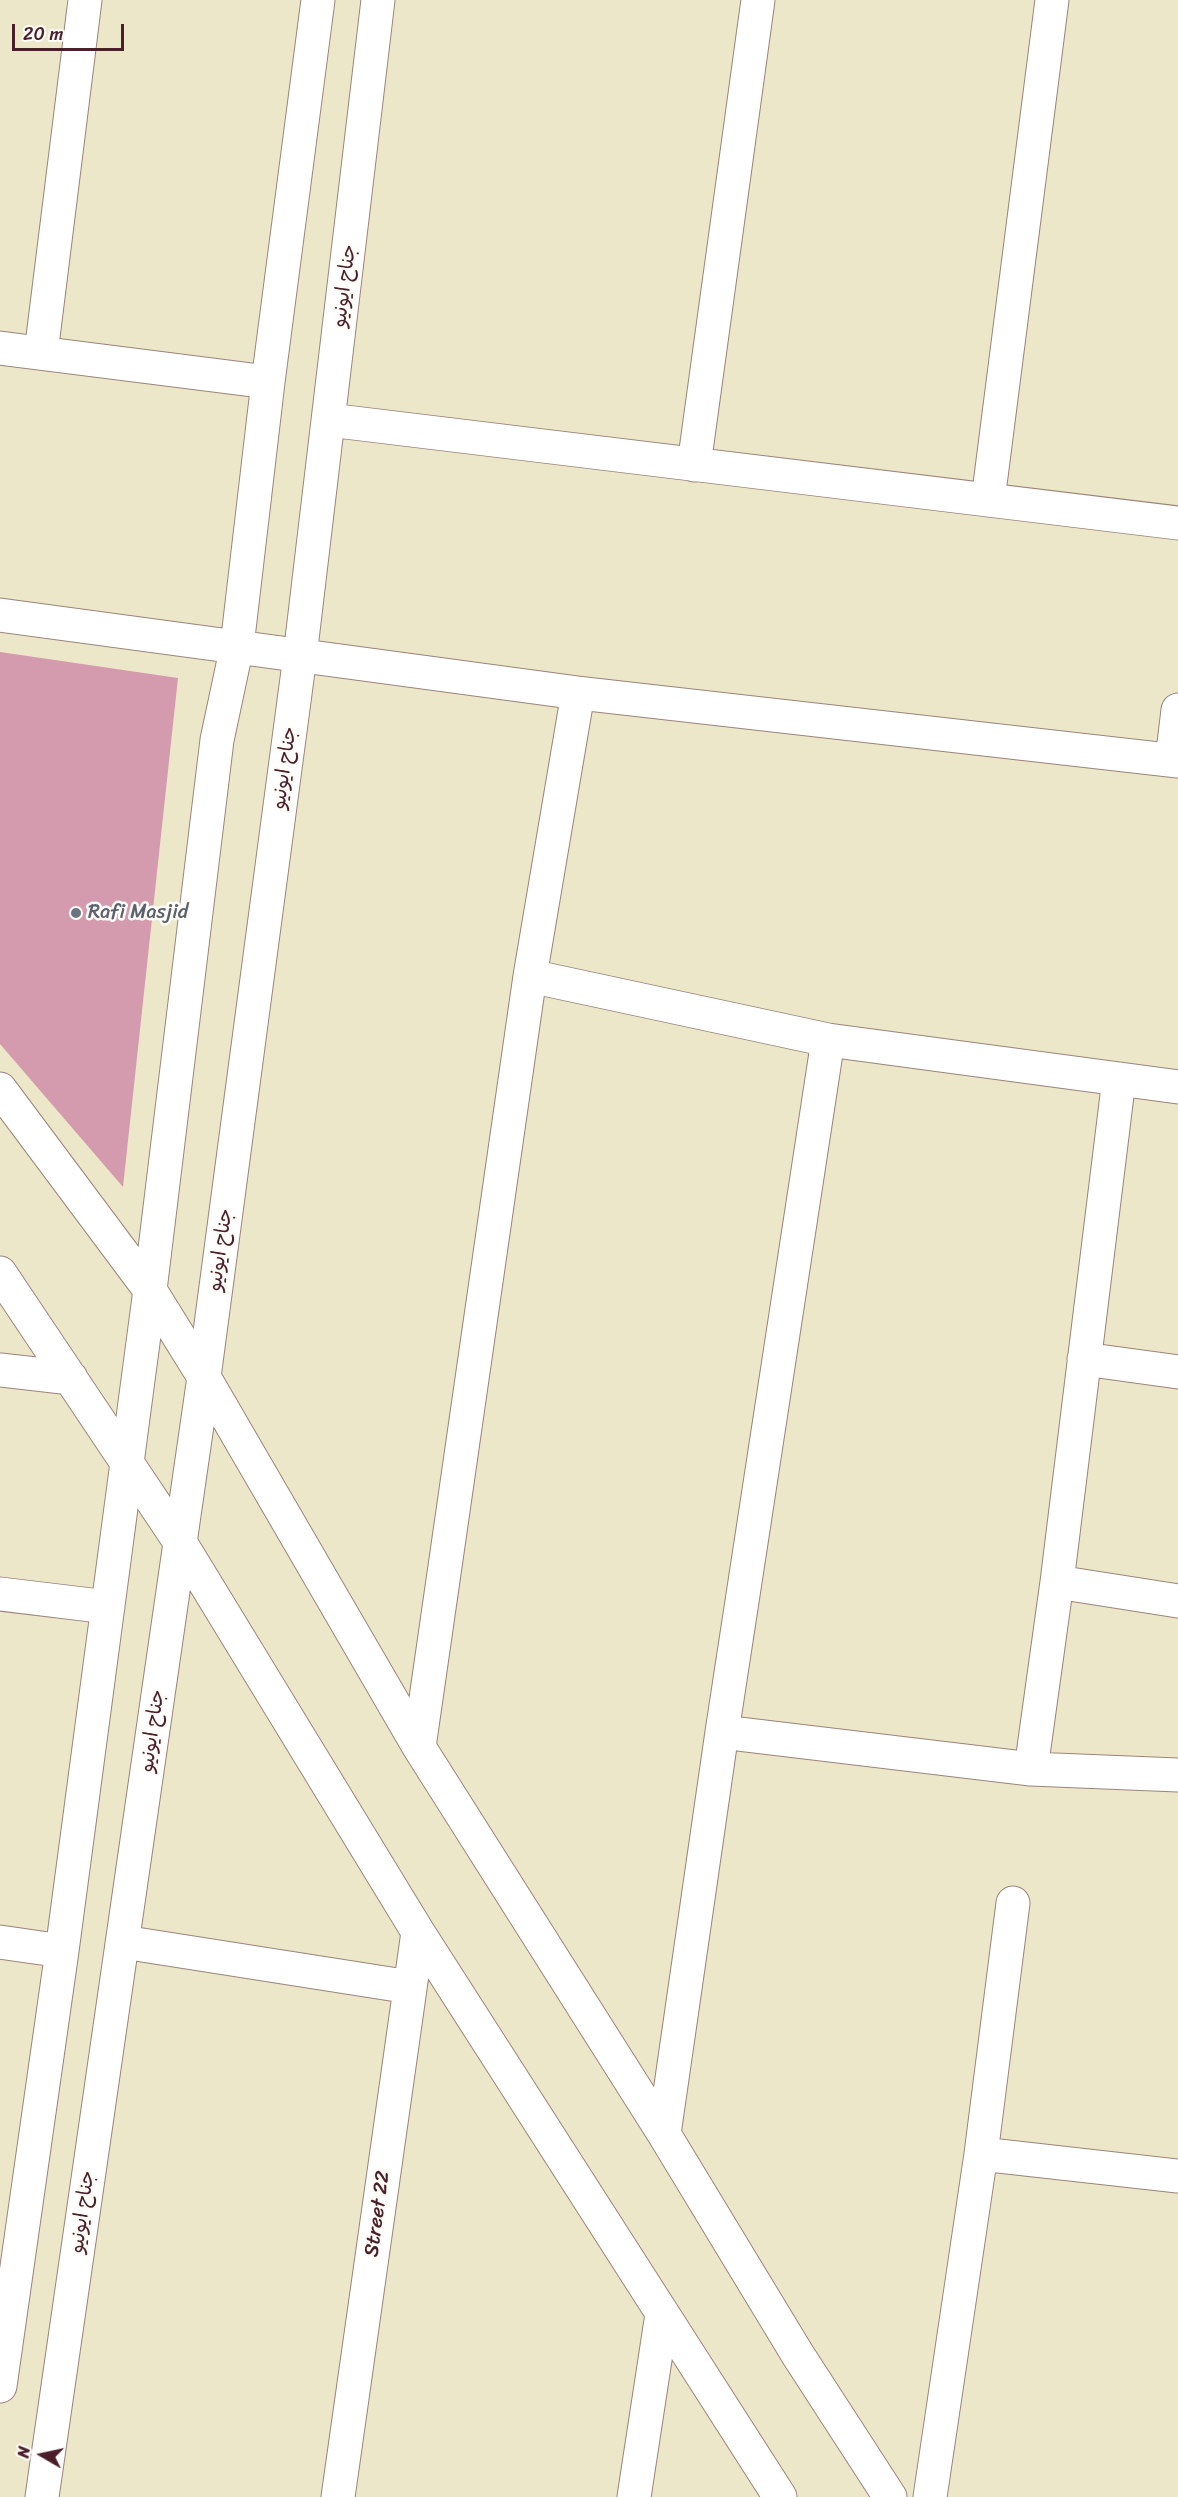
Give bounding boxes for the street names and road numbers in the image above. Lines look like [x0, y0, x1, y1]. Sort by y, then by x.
street label: جناح ایونیو [328, 243, 362, 329]
street label: جناح ایونیو [267, 725, 303, 811]
street label: جناح ایونیو [203, 1207, 239, 1293]
street label: جناح ایونیو [135, 1688, 171, 1774]
street label: جناح ایونیو [65, 2169, 101, 2255]
street label: Street 22 [360, 2170, 396, 2258]

